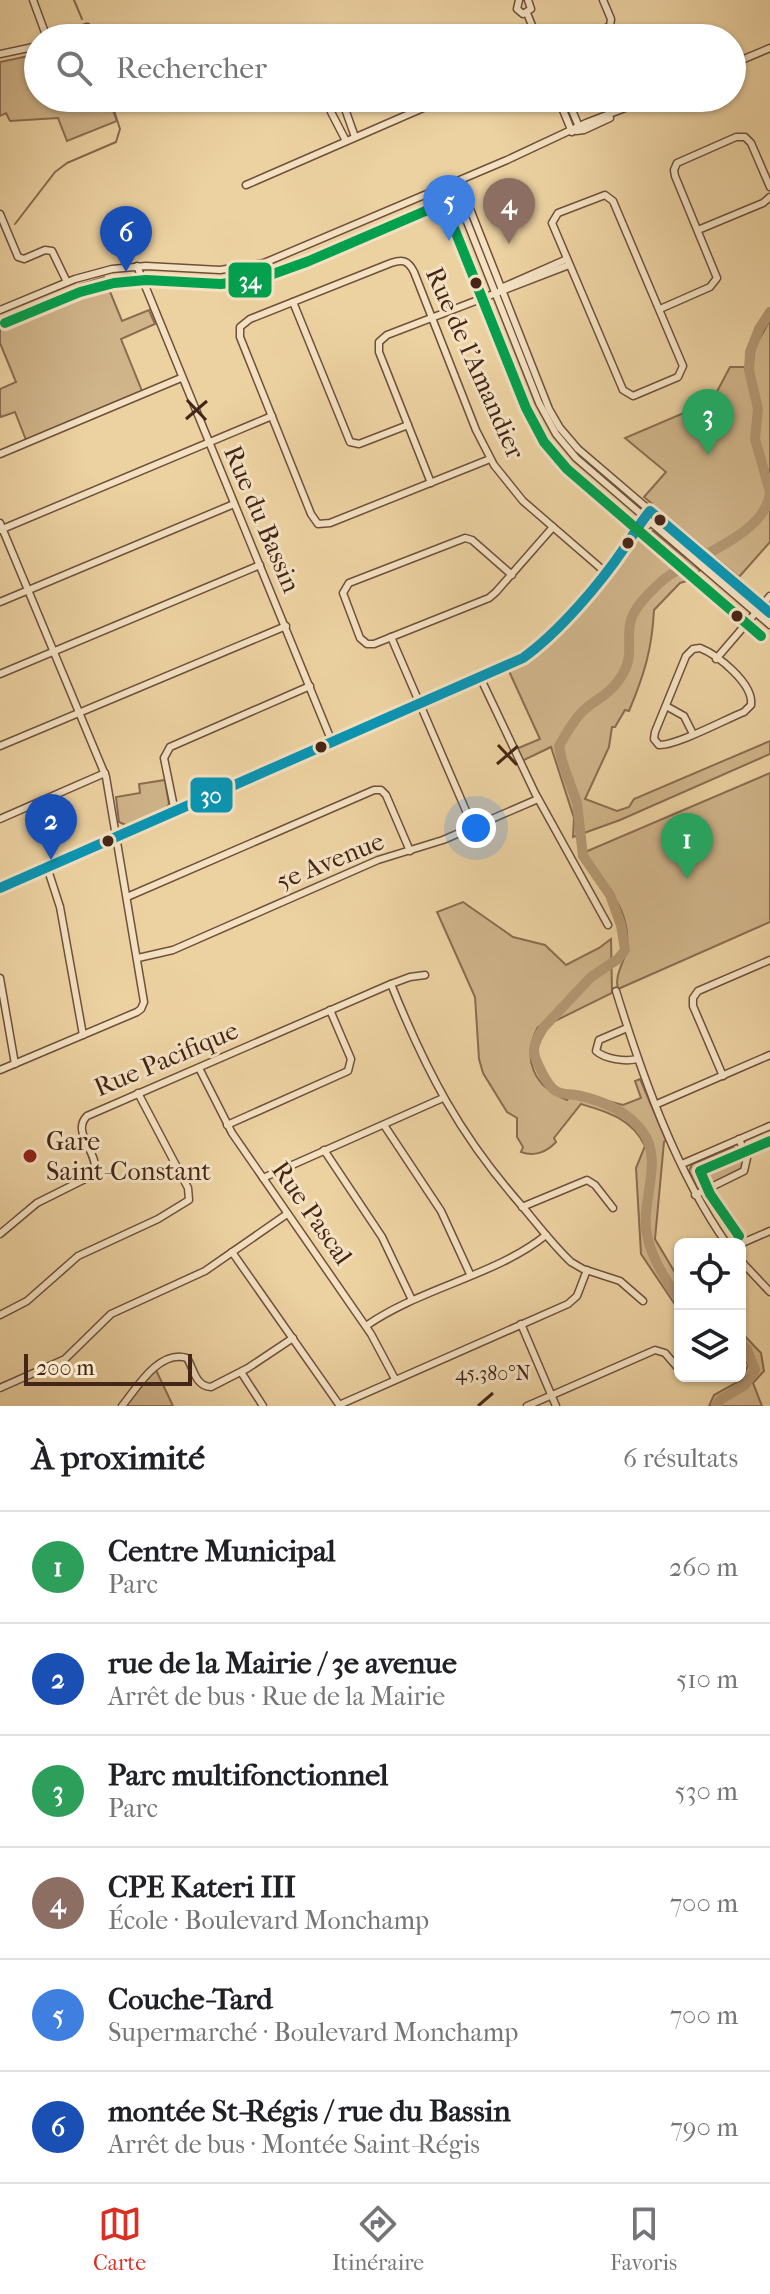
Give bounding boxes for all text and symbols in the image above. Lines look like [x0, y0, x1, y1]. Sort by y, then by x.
search box [24, 24, 746, 112]
icon: search [52, 46, 96, 90]
text: Rechercher [116, 51, 267, 86]
pin: 5 [423, 175, 475, 241]
pin: 4 [483, 178, 535, 244]
pin: 6 [100, 206, 152, 272]
line badge: 34 [227, 261, 273, 299]
street label: Rue de l'Amandier [419, 262, 531, 464]
text: 34 [239, 268, 262, 294]
unlabelled marker [468, 275, 484, 291]
pin: 3 [682, 389, 734, 455]
street label: Rue du Bassin [217, 441, 307, 597]
unlabelled marker [652, 512, 668, 528]
unlabelled marker [620, 535, 636, 551]
unlabelled marker [729, 608, 745, 624]
unlabelled marker [313, 739, 329, 755]
line badge: 30 [189, 776, 234, 814]
text: 30 [200, 783, 222, 809]
pin: 2 [25, 794, 77, 860]
your location [456, 808, 496, 848]
pin: 1 [661, 813, 713, 879]
street label: 5e Avenue [272, 825, 389, 897]
unlabelled marker [100, 833, 116, 849]
street label: Rue Pacifique [89, 1015, 243, 1103]
place label: Gare Saint-Constant [46, 1126, 211, 1187]
marker: Gare Saint-Constant [21, 1147, 39, 1165]
street label: Rue Pascal [265, 1155, 359, 1271]
map controls [674, 1238, 746, 1382]
button: locate [674, 1238, 746, 1310]
button: layers [674, 1310, 746, 1382]
scale bar [24, 1350, 192, 1386]
text: 200 m [36, 1355, 95, 1381]
text: 45.380°N [455, 1362, 531, 1385]
text: À proximité [32, 1438, 205, 1478]
text: 6 résultats [623, 1443, 738, 1474]
text: Centre Municipal [108, 1534, 336, 1569]
text: 1 [53, 1552, 63, 1583]
text: 260 m [669, 1552, 738, 1583]
text: Parc [108, 1569, 158, 1600]
text: rue de la Mairie / 3e avenue [108, 1646, 457, 1681]
text: 2 [51, 1664, 65, 1695]
text: 510 m [676, 1664, 738, 1695]
text: Arrêt de bus · Rue de la Mairie [108, 1681, 445, 1712]
text: Parc multifonctionnel [108, 1758, 388, 1793]
text: 3 [53, 1776, 63, 1807]
text: 530 m [675, 1776, 738, 1807]
text: Parc [108, 1793, 158, 1824]
text: CPE Kateri III [108, 1870, 296, 1905]
text: 4 [50, 1888, 66, 1919]
text: 700 m [670, 1888, 738, 1919]
text: École · Boulevard Monchamp [108, 1905, 429, 1936]
text: Couche-Tard [108, 1982, 273, 2017]
text: 5 [52, 2000, 64, 2031]
text: 700 m [670, 2000, 738, 2031]
text: Supermarché · Boulevard Monchamp [108, 2017, 518, 2048]
text: montée St-Régis / rue du Bassin [108, 2094, 511, 2129]
text: 6 [51, 2112, 65, 2143]
text: 790 m [670, 2112, 738, 2143]
text: Arrêt de bus · Montée Saint-Régis [108, 2129, 480, 2160]
tab: Carte [93, 2202, 146, 2276]
tab: Itinéraire [332, 2202, 424, 2276]
tab: Favoris [610, 2202, 677, 2276]

